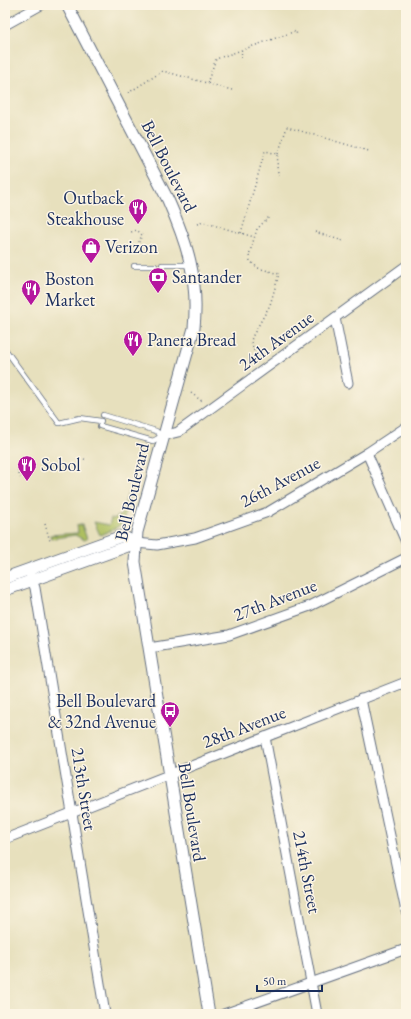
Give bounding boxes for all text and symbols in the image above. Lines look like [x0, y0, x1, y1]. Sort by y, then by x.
street label: Bell Boulevard [136, 116, 203, 216]
place label: Outback Steakhouse [47, 186, 125, 230]
restaurant icon: Outback Steakhouse [127, 197, 149, 225]
place label: Verizon [105, 235, 158, 258]
shop icon: Verizon [80, 236, 102, 264]
place label: Santander [172, 265, 242, 288]
bank icon: Santander [147, 266, 169, 294]
place label: Boston Market [45, 267, 96, 311]
restaurant icon: Boston Market [20, 278, 42, 306]
street label: 24th Avenue [234, 306, 318, 376]
place label: Panera Bread [147, 328, 237, 351]
restaurant icon: Panera Bread [122, 329, 144, 357]
street label: Bell Boulevard [109, 440, 154, 543]
street label: 26th Avenue [236, 451, 324, 512]
place label: Sobol [41, 453, 81, 476]
restaurant icon: Sobol [16, 454, 38, 482]
street label: 27th Avenue [230, 573, 320, 626]
place label: Bell Boulevard & 32nd Avenue [48, 689, 157, 733]
bus stop icon: Bell Boulevard & 32nd Avenue [159, 700, 181, 728]
street label: 28th Avenue [199, 700, 289, 753]
street label: 213th Street [67, 746, 102, 833]
street label: Bell Boulevard [173, 761, 212, 864]
street label: 214th Street [288, 828, 327, 916]
scale bar [257, 967, 322, 993]
text: 50 m [263, 973, 287, 989]

